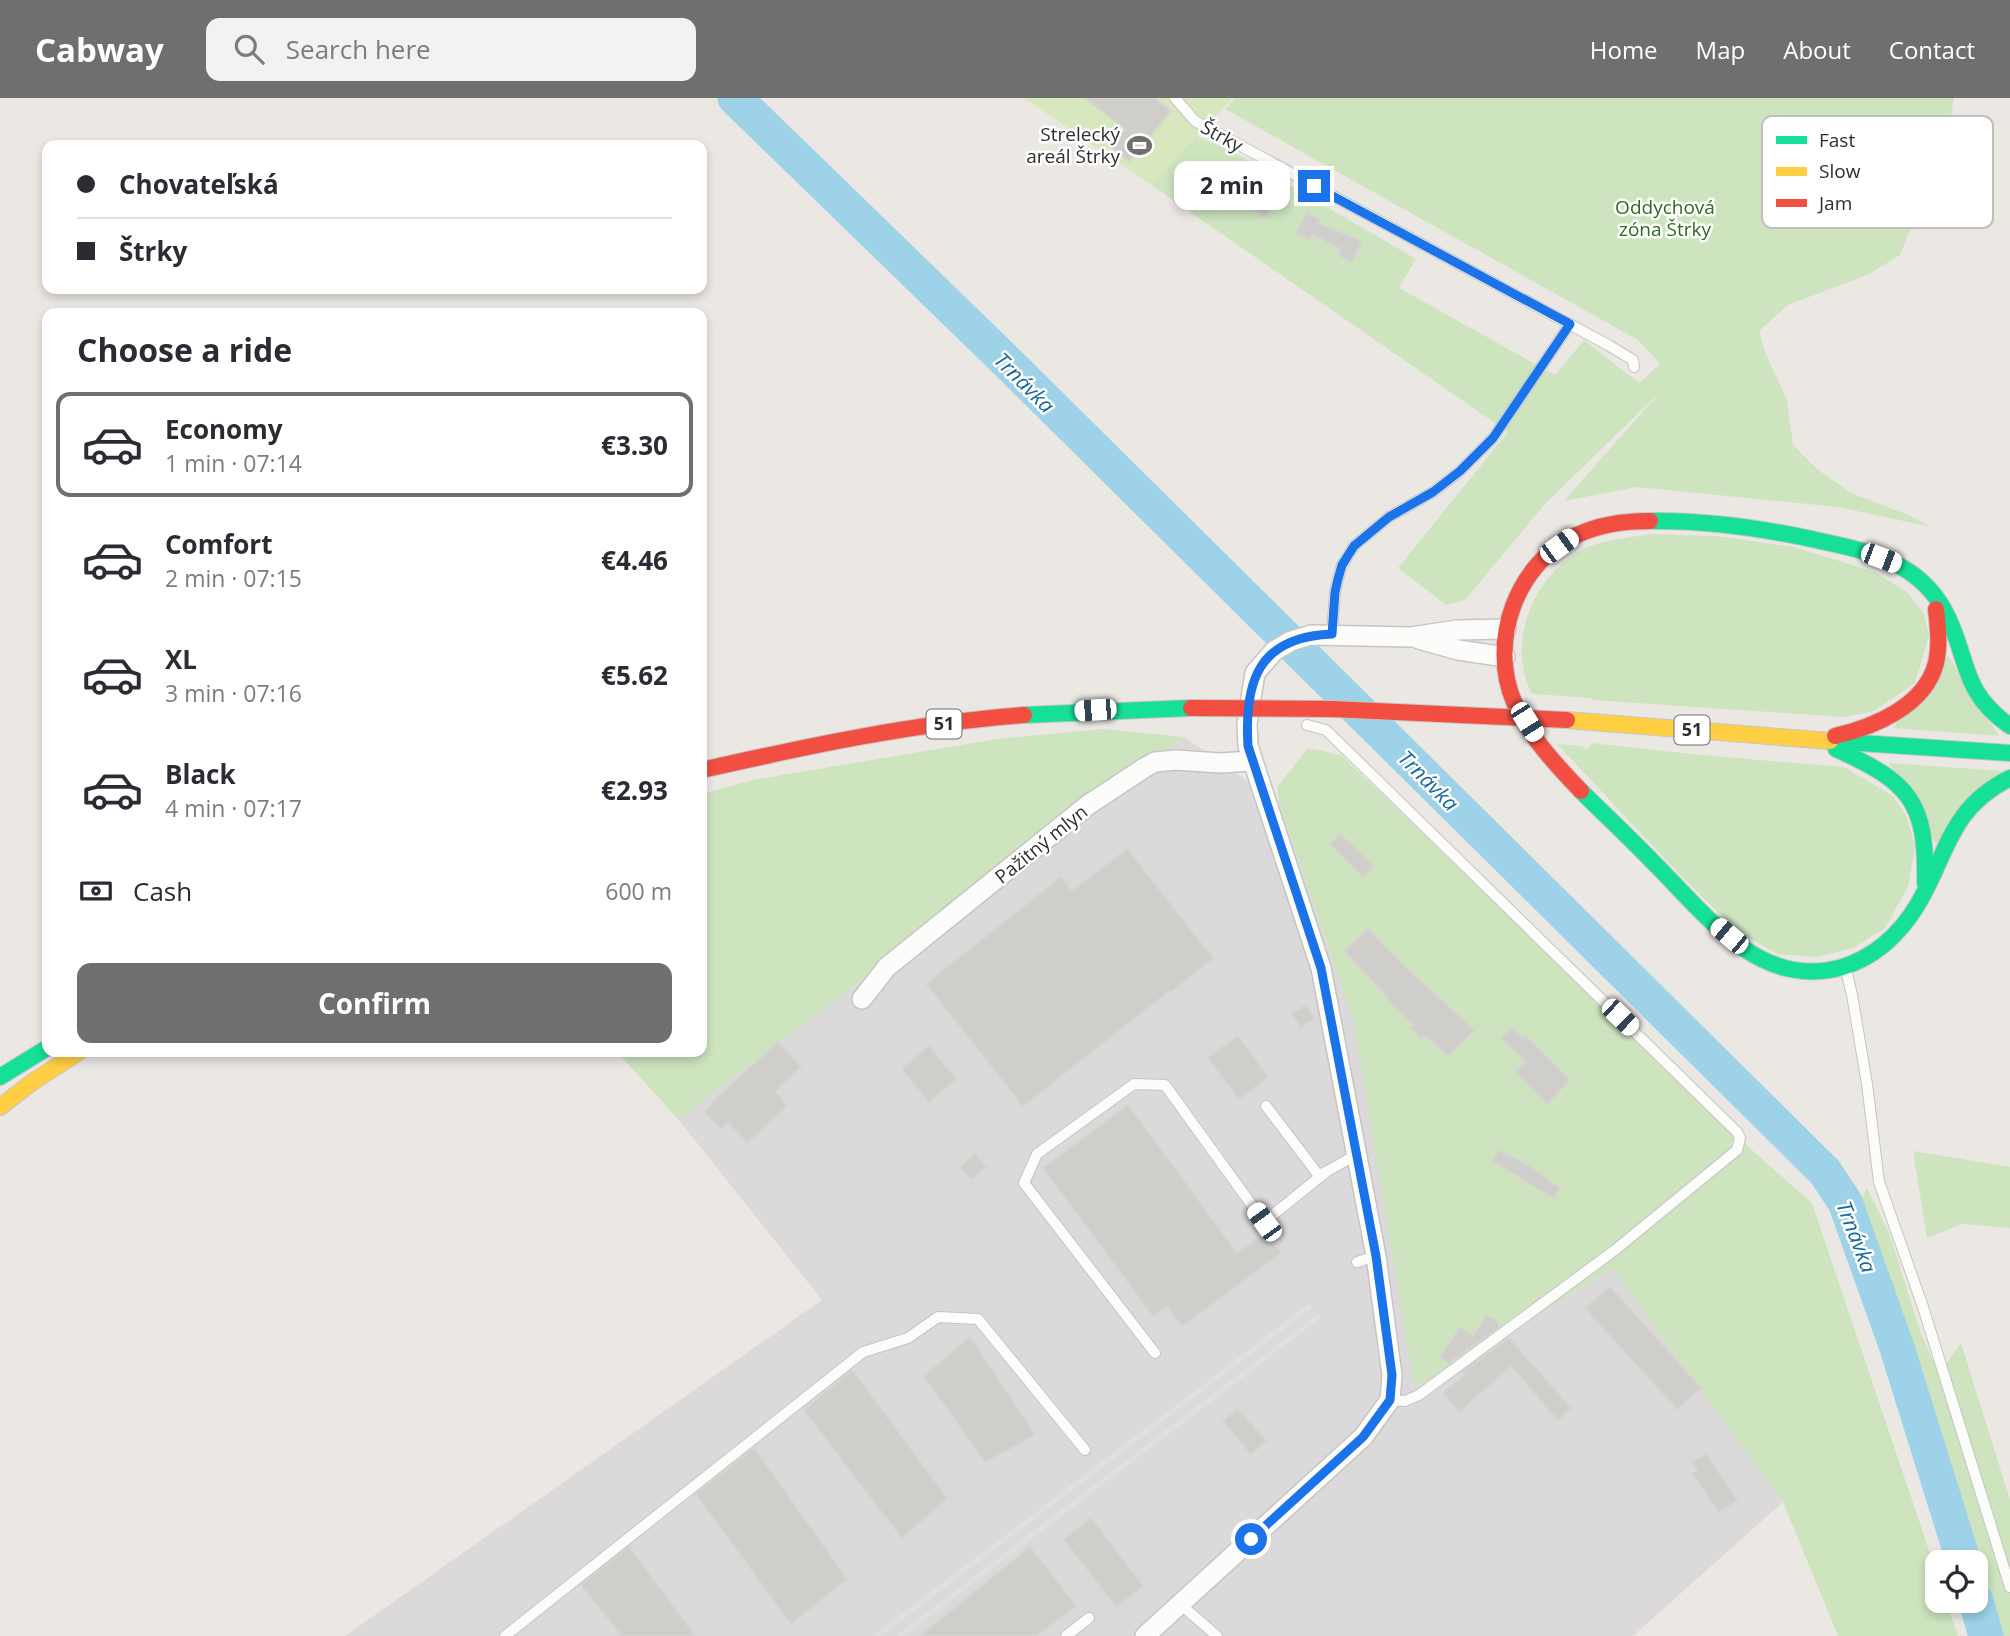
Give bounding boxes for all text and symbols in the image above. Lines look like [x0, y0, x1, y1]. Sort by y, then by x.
search box [206, 18, 696, 81]
text: Cabway [35, 27, 164, 72]
icon: search [230, 30, 268, 68]
text: Search here [286, 31, 431, 67]
text: Home [1590, 33, 1658, 66]
text: Map [1696, 33, 1745, 66]
text: About [1783, 33, 1851, 66]
text: Contact [1889, 33, 1975, 66]
street label: Štrky [1196, 114, 1248, 158]
legend [1762, 116, 1993, 228]
place label: Strelecký areál Štrky [1026, 121, 1120, 169]
text: Fast [1819, 127, 1855, 153]
sports icon: Strelecký areál Štrky [1126, 131, 1154, 159]
text: Slow [1819, 158, 1861, 184]
callout: 2 min [1174, 162, 1290, 210]
text: Chovateľská [119, 166, 279, 202]
text: 2 min [1200, 169, 1264, 201]
route end [1298, 170, 1330, 202]
text: Jam [1817, 190, 1852, 216]
park label: Oddychová zóna Štrky [1615, 194, 1715, 242]
text: Štrky [119, 233, 187, 269]
text: Choose a ride [77, 328, 292, 371]
water label: Trnávka [988, 346, 1061, 419]
text: Economy [165, 411, 283, 447]
icon: car [81, 413, 144, 476]
text: €3.30 [601, 427, 668, 463]
text: 1 min · 07:14 [165, 447, 302, 479]
car [1536, 525, 1583, 567]
text: Comfort [165, 526, 272, 562]
icon: car [81, 528, 144, 591]
car [1858, 541, 1905, 575]
text: €4.46 [601, 542, 668, 578]
text: 2 min · 07:15 [165, 562, 302, 594]
text: XL [165, 641, 197, 677]
icon: car [81, 643, 144, 706]
text: €5.62 [601, 657, 668, 693]
text: 3 min · 07:16 [165, 677, 302, 709]
car [1074, 698, 1117, 722]
car [1507, 699, 1548, 745]
road number: 51 [926, 710, 962, 738]
road number: 51 [1674, 716, 1710, 744]
water label: Trnávka [1392, 744, 1465, 817]
text: Black [165, 756, 236, 792]
icon: car [81, 758, 144, 821]
text: €2.93 [601, 772, 668, 808]
text: 4 min · 07:17 [165, 792, 302, 824]
street label: Pažitný mlyn [989, 799, 1093, 889]
icon: cash [77, 872, 115, 910]
text: Cash [133, 873, 192, 909]
text: 600 m [605, 875, 672, 907]
car [1707, 914, 1752, 958]
button: Confirm [77, 963, 672, 1043]
car [1598, 995, 1643, 1039]
water label: Trnávka [1831, 1197, 1883, 1277]
car [1244, 1199, 1285, 1245]
route start [1235, 1523, 1267, 1555]
map controls [1925, 1550, 1988, 1613]
button: locate [1925, 1550, 1988, 1613]

